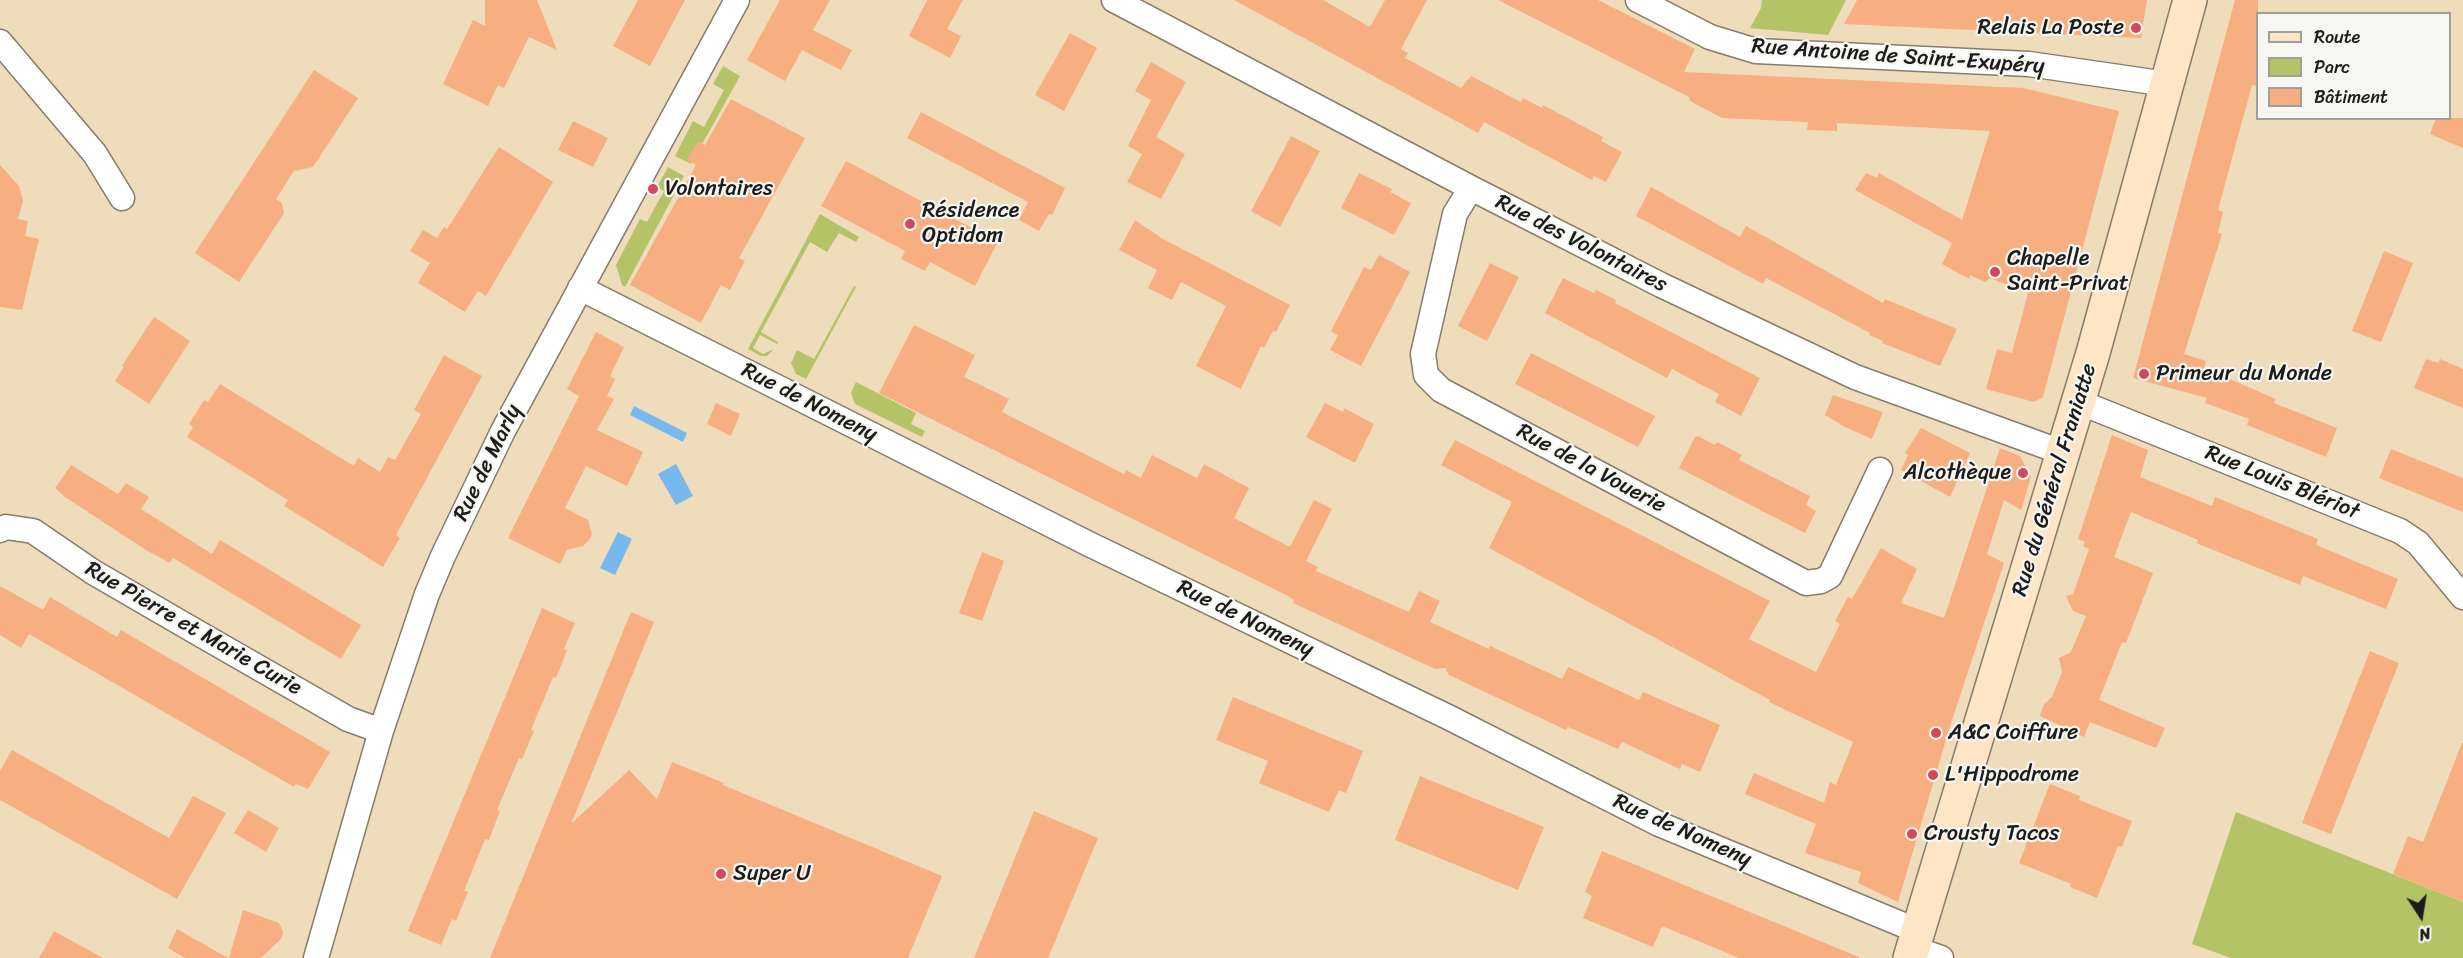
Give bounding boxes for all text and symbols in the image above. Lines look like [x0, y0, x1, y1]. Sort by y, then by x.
legend [2256, 12, 2451, 120]
place label: Relais La Poste [1978, 15, 2124, 41]
marker: Relais La Poste [2129, 21, 2143, 35]
text: Route [2314, 21, 2360, 53]
street label: Rue Antoine de Saint-Exupéry [1751, 34, 2045, 80]
text: Parc [2314, 51, 2350, 83]
text: Bâtiment [2314, 81, 2388, 113]
place label: Volontaires [665, 176, 773, 202]
marker: Volontaires [646, 182, 660, 196]
street label: Rue des Volontaires [1491, 189, 1671, 299]
place label: Résidence Optidom [922, 198, 1019, 249]
marker: Résidence Optidom [903, 217, 917, 231]
place label: Chapelle Saint-Privat [2007, 246, 2129, 298]
marker: Chapelle Saint-Privat [1988, 265, 2002, 279]
street label: Rue de Nomeny [737, 358, 881, 448]
street label: Rue du Général Franiatte [2007, 360, 2103, 600]
place label: Primeur du Monde [2156, 361, 2332, 387]
marker: Primeur du Monde [2137, 367, 2151, 381]
street label: Rue de Marly [448, 400, 528, 526]
street label: Rue de la Vouerie [1512, 419, 1670, 519]
street label: Rue Louis Blériot [2201, 440, 2363, 526]
place label: Alcothèque [1903, 460, 2011, 486]
marker: Alcothèque [2016, 466, 2030, 480]
street label: Rue Pierre et Marie Curie [80, 556, 306, 702]
street label: Rue de Nomeny [1172, 575, 1318, 663]
place label: A&C Coiffure [1948, 720, 2078, 746]
marker: A&C Coiffure [1929, 726, 1943, 740]
place label: L'Hippodrome [1945, 762, 2079, 788]
marker: L'Hippodrome [1926, 768, 1940, 782]
street label: Rue de Nomeny [1609, 789, 1755, 873]
place label: Crousty Tacos [1924, 821, 2059, 847]
marker: Crousty Tacos [1905, 827, 1919, 841]
place label: Super U [733, 861, 811, 887]
marker: Super U [714, 867, 728, 881]
north arrow [2391, 886, 2451, 946]
text: N [2416, 919, 2433, 949]

